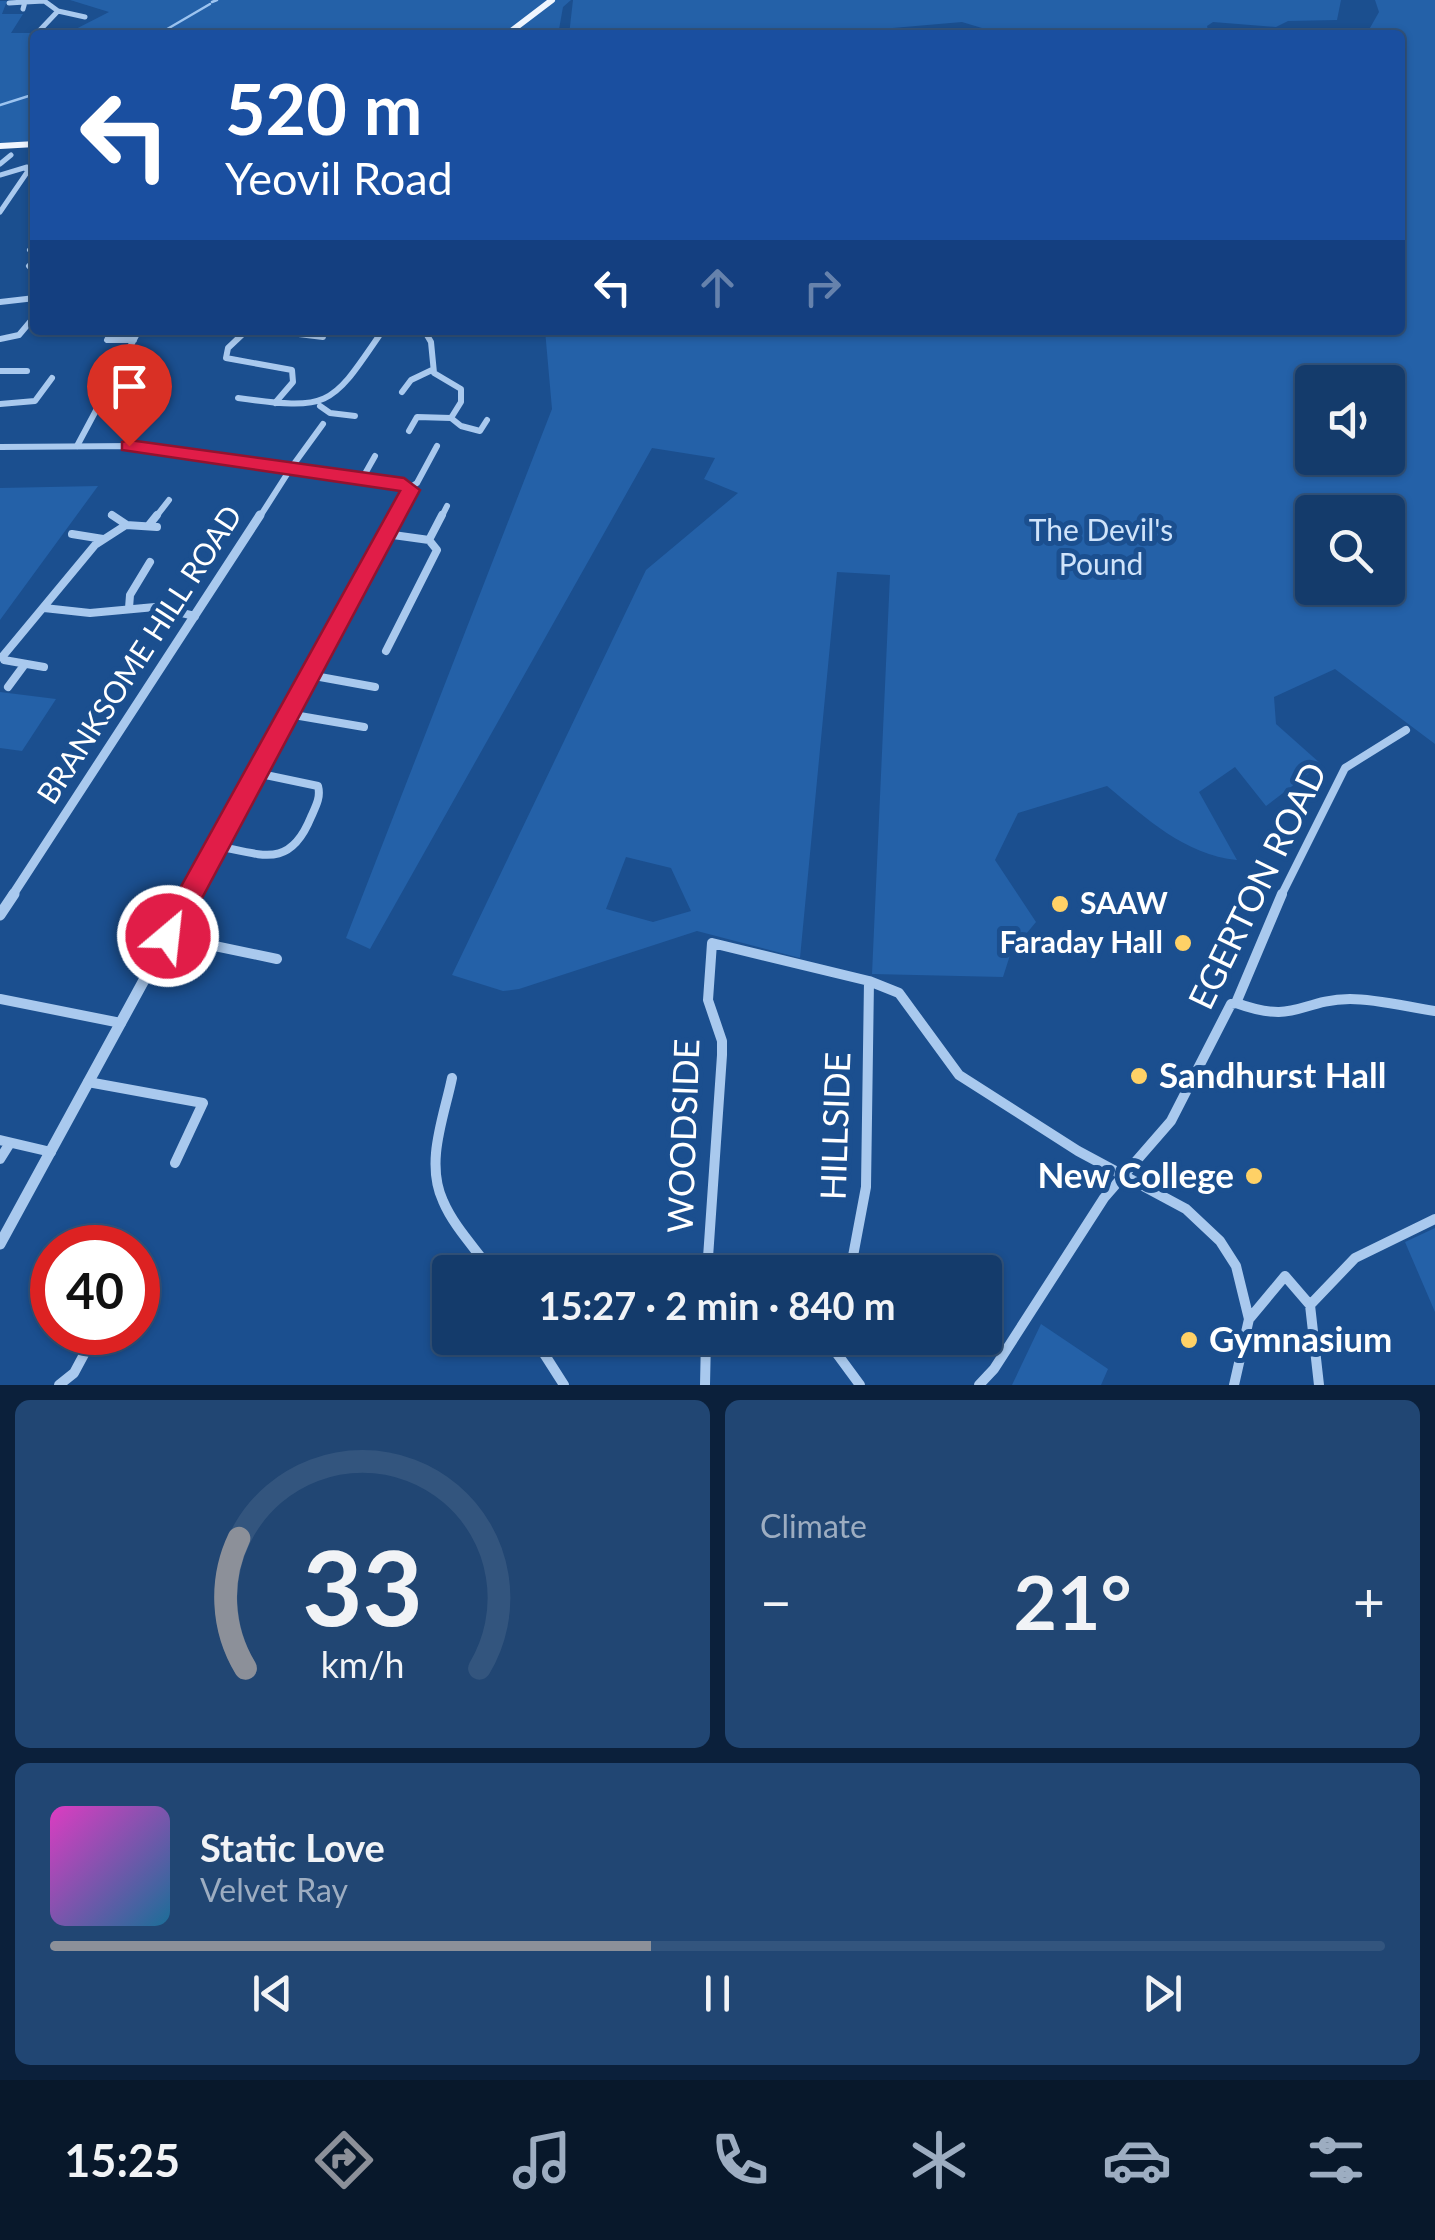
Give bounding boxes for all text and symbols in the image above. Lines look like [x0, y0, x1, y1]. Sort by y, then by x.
text: 520 m [225, 66, 422, 150]
icon: left [60, 70, 190, 200]
text: Yeovil Road [225, 151, 453, 205]
icon: left [585, 260, 640, 315]
icon: ahead [690, 260, 745, 315]
icon: right [795, 260, 850, 315]
pin [87, 344, 172, 447]
icon: arrive [102, 359, 157, 414]
map controls [1295, 365, 1405, 605]
button: sound [1295, 365, 1405, 475]
button: search [1295, 495, 1405, 605]
street label: BRANKSOME HILL ROAD [28, 498, 248, 810]
park label: The Devil's Pound [1029, 511, 1173, 581]
street label: EGERTON ROAD [1178, 755, 1334, 1015]
position arrow [116, 884, 220, 988]
place label: SAAW [1080, 884, 1168, 920]
marker: SAAW [1049, 893, 1071, 915]
place label: Faraday Hall [1000, 923, 1163, 959]
marker: Faraday Hall [1172, 932, 1194, 954]
street label: WOODSIDE [658, 1038, 706, 1234]
street label: HILLSIDE [810, 1051, 858, 1201]
place label: Sandhurst Hall [1159, 1053, 1386, 1095]
marker: Sandhurst Hall [1128, 1065, 1150, 1087]
place label: New College [1037, 1153, 1234, 1195]
marker: New College [1243, 1165, 1265, 1187]
speed limit sign: 40 [30, 1225, 160, 1355]
text: 15:27 · 2 min · 840 m [538, 1282, 896, 1328]
place label: Gymnasium [1209, 1317, 1392, 1359]
marker: Gymnasium [1178, 1329, 1200, 1351]
text: Climate [760, 1506, 867, 1545]
text: 33 [302, 1523, 423, 1648]
text: 21° [1013, 1556, 1132, 1646]
text: − [760, 1568, 792, 1634]
text: + [1353, 1568, 1385, 1634]
text: km/h [321, 1643, 404, 1686]
text: Static Love [200, 1824, 385, 1870]
text: Velvet Ray [200, 1870, 348, 1909]
icon: previous [245, 1966, 300, 2021]
icon: pause [690, 1966, 745, 2021]
icon: next [1135, 1966, 1190, 2021]
icon: directions [309, 2125, 379, 2195]
icon: music [507, 2125, 577, 2195]
icon: phone [705, 2125, 775, 2195]
icon: climate [904, 2125, 974, 2195]
icon: car [1102, 2125, 1172, 2195]
icon: filters [1301, 2125, 1371, 2195]
text: 15:25 [64, 2133, 180, 2187]

